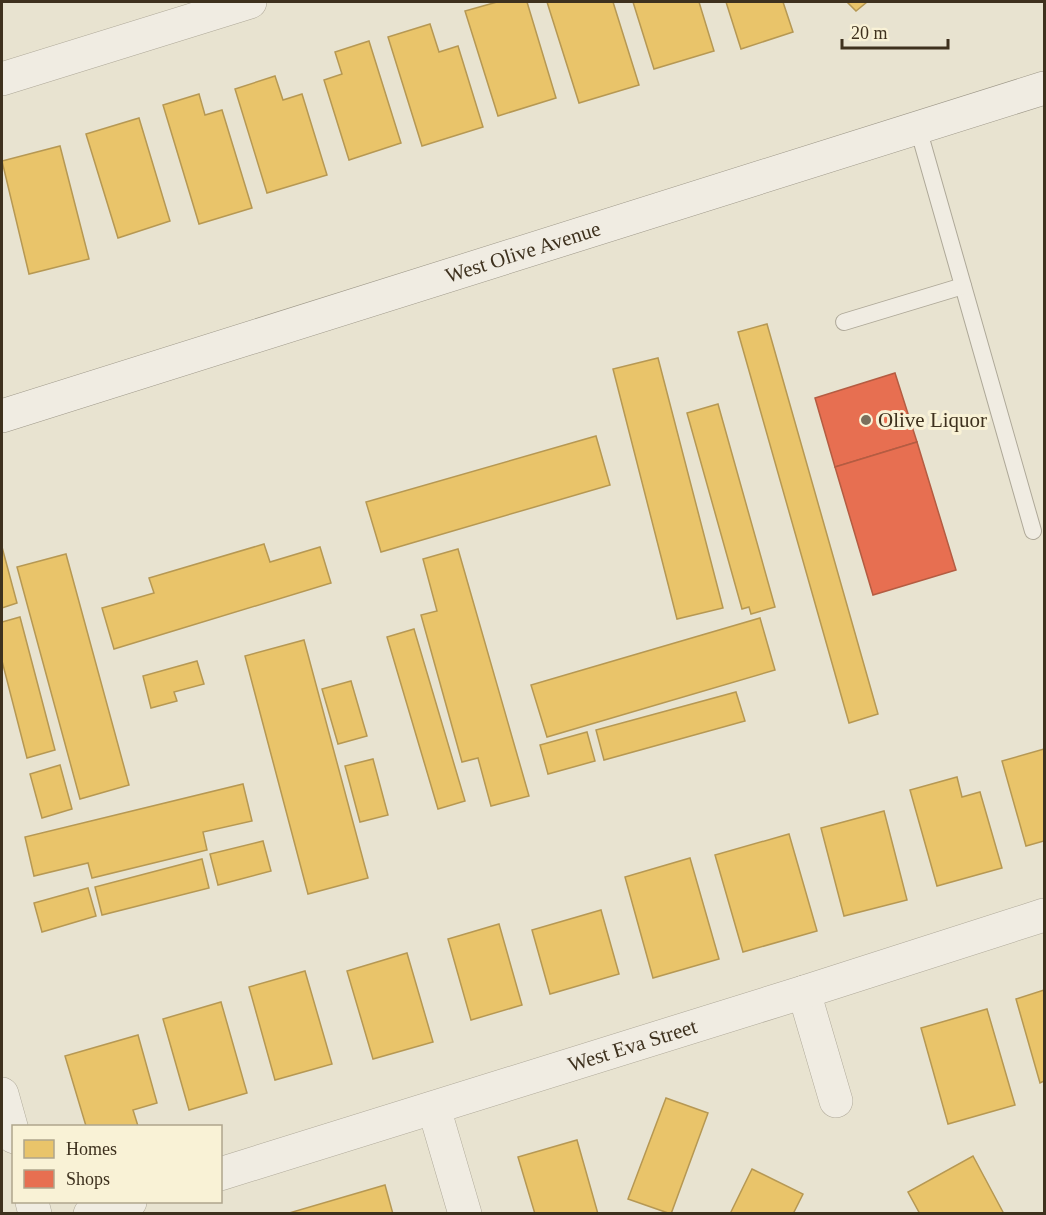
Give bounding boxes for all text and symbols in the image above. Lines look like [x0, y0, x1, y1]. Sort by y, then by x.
scale bar [842, 12, 948, 50]
text: 20 m [851, 23, 888, 43]
street label: West Olive Avenue [442, 216, 603, 288]
place label: Olive Liquor [878, 408, 987, 432]
marker: Olive Liquor [859, 413, 873, 427]
street label: West Eva Street [565, 1014, 700, 1077]
legend [12, 1125, 222, 1203]
text: Homes [66, 1139, 117, 1159]
text: Shops [66, 1169, 110, 1189]

